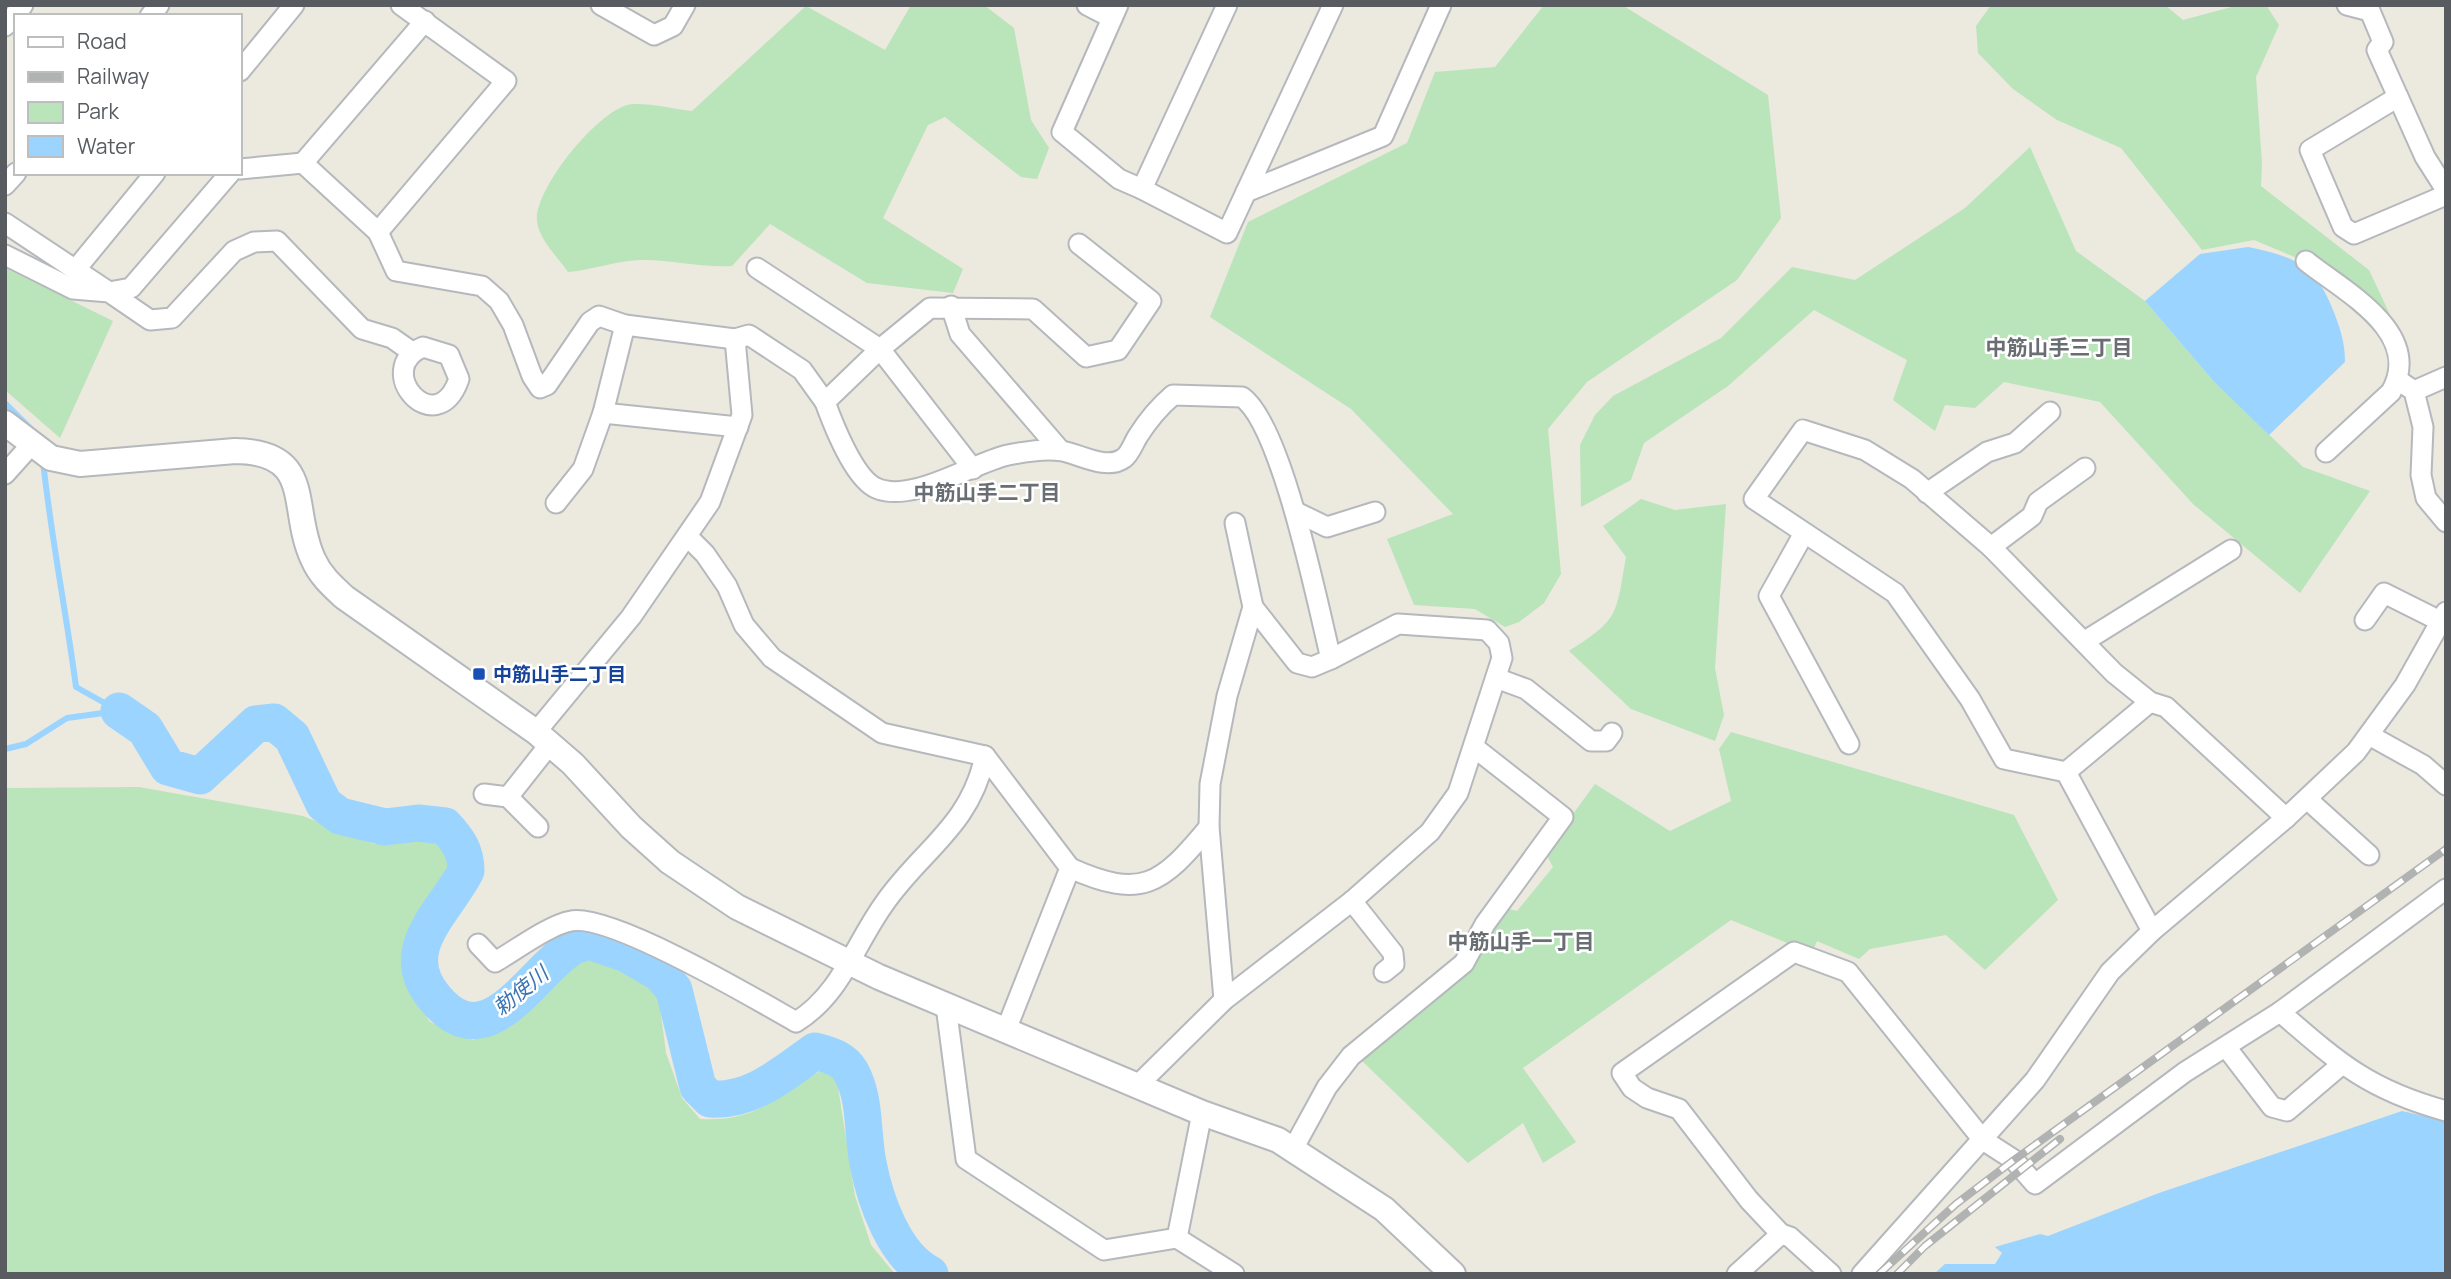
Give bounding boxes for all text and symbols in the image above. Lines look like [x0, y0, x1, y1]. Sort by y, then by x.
legend [14, 14, 242, 175]
text: Road [77, 27, 127, 55]
text: Railway [77, 62, 149, 90]
text: Park [77, 97, 119, 125]
text: Water [77, 132, 136, 160]
district label: 中筋山手三丁目 [1986, 333, 2133, 361]
district label: 中筋山手二丁目 [914, 478, 1061, 506]
place label: 中筋山手二丁目 [493, 661, 626, 687]
marker: 中筋山手二丁目 [471, 666, 487, 682]
district label: 中筋山手一丁目 [1448, 927, 1595, 955]
water label: 勅使川 [487, 958, 555, 1021]

